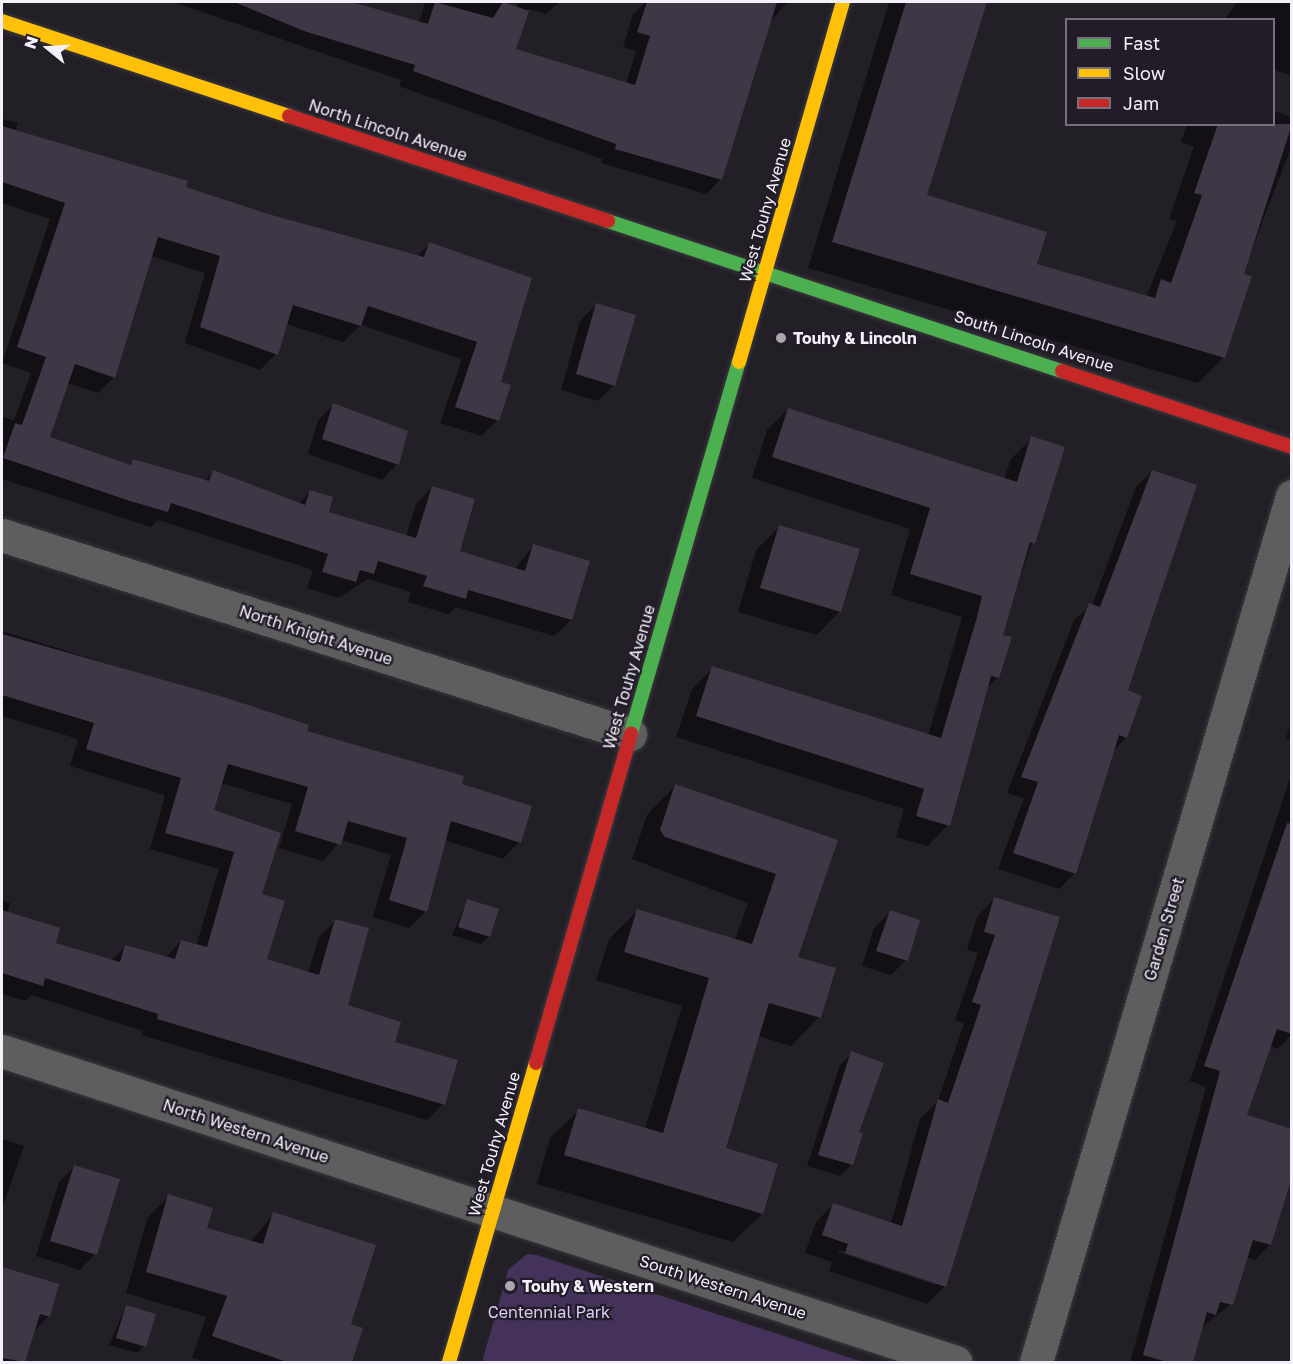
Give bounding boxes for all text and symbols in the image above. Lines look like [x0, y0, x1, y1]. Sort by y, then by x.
north arrow [18, 18, 78, 78]
legend [1065, 18, 1275, 126]
text: Fast [1123, 32, 1160, 54]
text: N [19, 34, 42, 51]
text: Slow [1123, 62, 1165, 84]
text: Jam [1123, 92, 1159, 114]
street label: North Lincoln Avenue [306, 95, 470, 165]
street label: West Touhy Avenue [735, 135, 795, 285]
street label: South Lincoln Avenue [952, 306, 1116, 376]
place label: Touhy & Lincoln [793, 328, 917, 348]
marker: Touhy & Lincoln [774, 331, 788, 345]
street label: North Knight Avenue [237, 601, 395, 669]
street label: West Touhy Avenue [599, 602, 659, 752]
street label: Garden Street [1140, 875, 1188, 983]
street label: West Touhy Avenue [464, 1069, 524, 1219]
street label: North Western Avenue [161, 1095, 331, 1167]
street label: South Western Avenue [637, 1251, 809, 1323]
place label: Touhy & Western [522, 1276, 654, 1296]
marker: Touhy & Western [503, 1279, 517, 1293]
park label: Centennial Park [488, 1302, 610, 1322]

